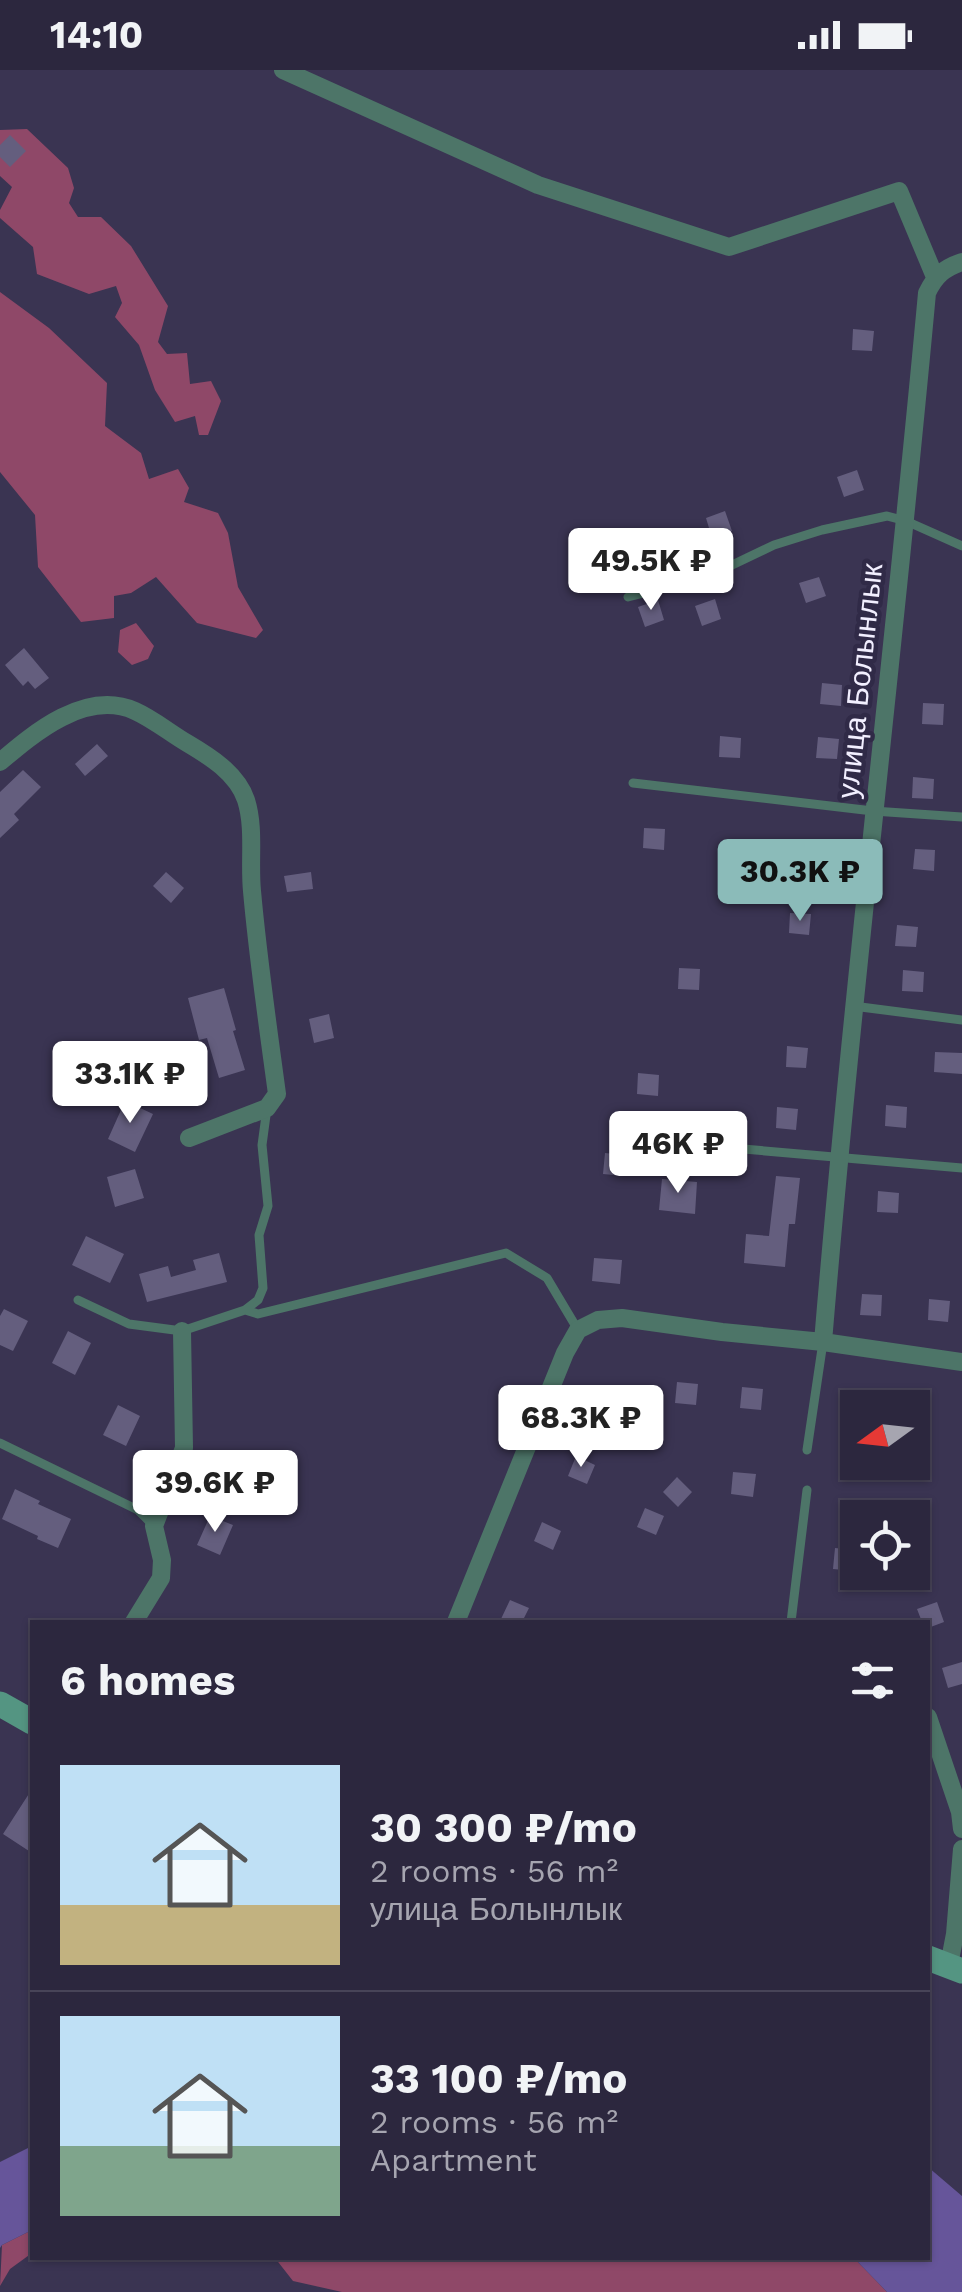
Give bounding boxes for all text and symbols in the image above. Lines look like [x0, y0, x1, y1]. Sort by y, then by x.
text: 14:10 [50, 13, 143, 57]
pin: 49.5K ₽ [559, 528, 743, 613]
text: 49.5K ₽ [590, 541, 712, 579]
street label: улица Болынлык [830, 561, 889, 800]
pin: 30.3K ₽ [708, 839, 892, 924]
text: 30.3K ₽ [740, 852, 860, 890]
pin: 33.1K ₽ [38, 1041, 222, 1126]
text: 33.1K ₽ [75, 1054, 185, 1092]
pin: 46K ₽ [608, 1111, 748, 1196]
text: 46K ₽ [631, 1124, 725, 1162]
pin: 68.3K ₽ [489, 1385, 673, 1470]
north arrow [840, 1390, 930, 1480]
map controls [840, 1390, 930, 1590]
text: 68.3K ₽ [520, 1398, 642, 1436]
pin: 39.6K ₽ [123, 1450, 307, 1535]
text: 39.6K ₽ [155, 1463, 275, 1501]
button: locate [840, 1500, 930, 1590]
icon: filters [845, 1653, 900, 1708]
text: 6 homes [60, 1656, 235, 1705]
text: 30 300 ₽/mo [370, 1803, 637, 1852]
icon: home [140, 1805, 260, 1925]
text: 2 rooms · 56 m² [370, 1852, 618, 1890]
text: улица Болынлык [370, 1890, 622, 1928]
text: 33 100 ₽/mo [370, 2054, 628, 2103]
icon: home [140, 2056, 260, 2176]
text: 2 rooms · 56 m² [370, 2103, 618, 2141]
text: Apartment [370, 2141, 537, 2179]

